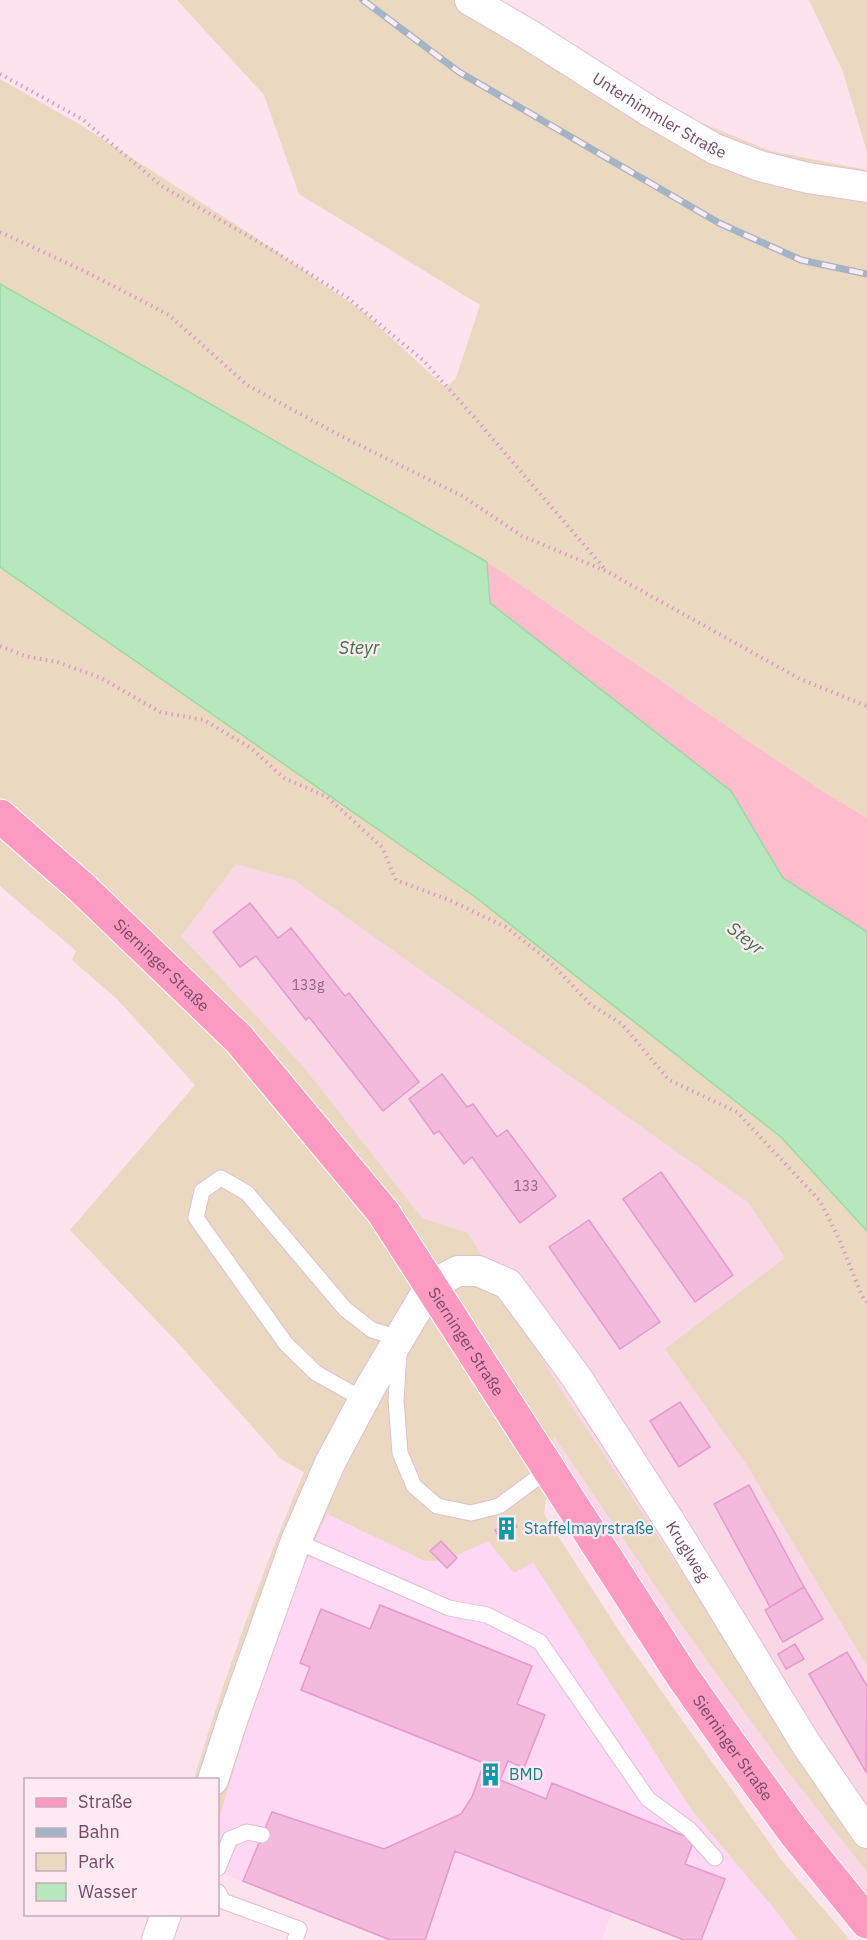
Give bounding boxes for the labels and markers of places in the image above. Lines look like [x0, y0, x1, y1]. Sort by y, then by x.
building icon: Staffelmayrstraße [493, 1515, 519, 1541]
place label: Staffelmayrstraße [524, 1518, 654, 1538]
building icon: BMD [478, 1761, 504, 1787]
place label: BMD [509, 1764, 543, 1784]

